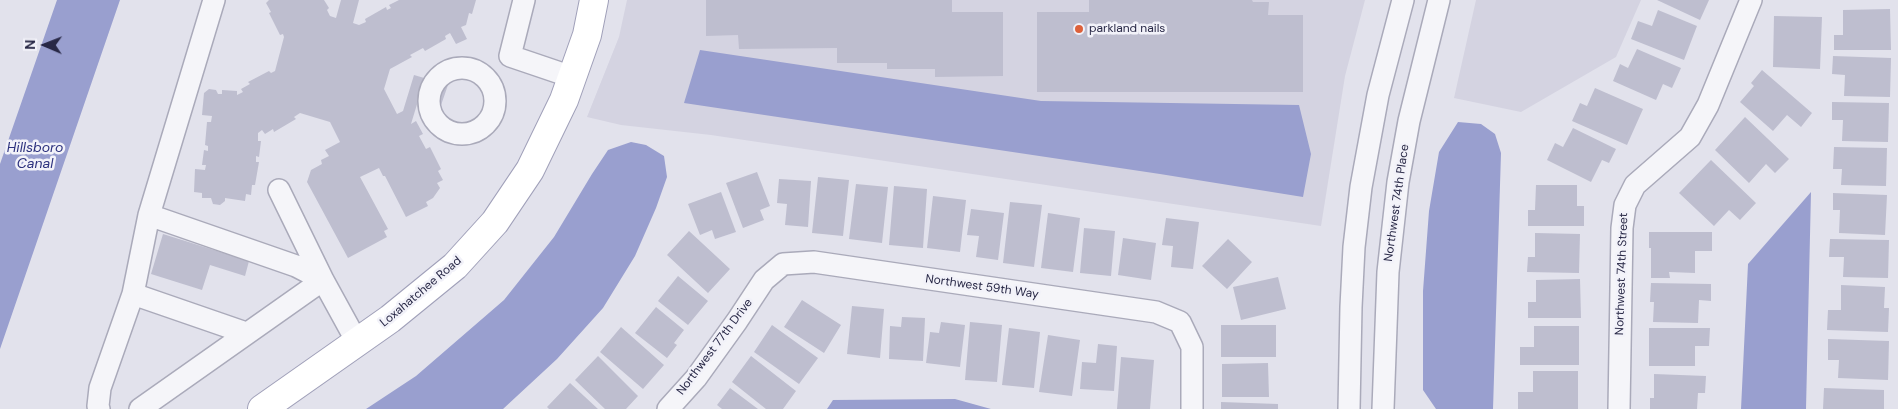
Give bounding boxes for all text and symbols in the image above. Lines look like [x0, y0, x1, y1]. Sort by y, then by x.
north arrow [20, 20, 70, 70]
place label: parkland nails [1089, 22, 1165, 36]
marker: parkland nails [1073, 23, 1085, 35]
text: N [21, 39, 39, 50]
water label: Hillsboro Canal [7, 140, 63, 172]
street label: Northwest 74th Place [1382, 143, 1412, 263]
street label: Northwest 74th Street [1613, 212, 1631, 336]
street label: Loxahatchee Road [377, 254, 465, 330]
street label: Northwest 59th Way [924, 272, 1040, 302]
street label: Northwest 77th Drive [674, 296, 756, 398]

